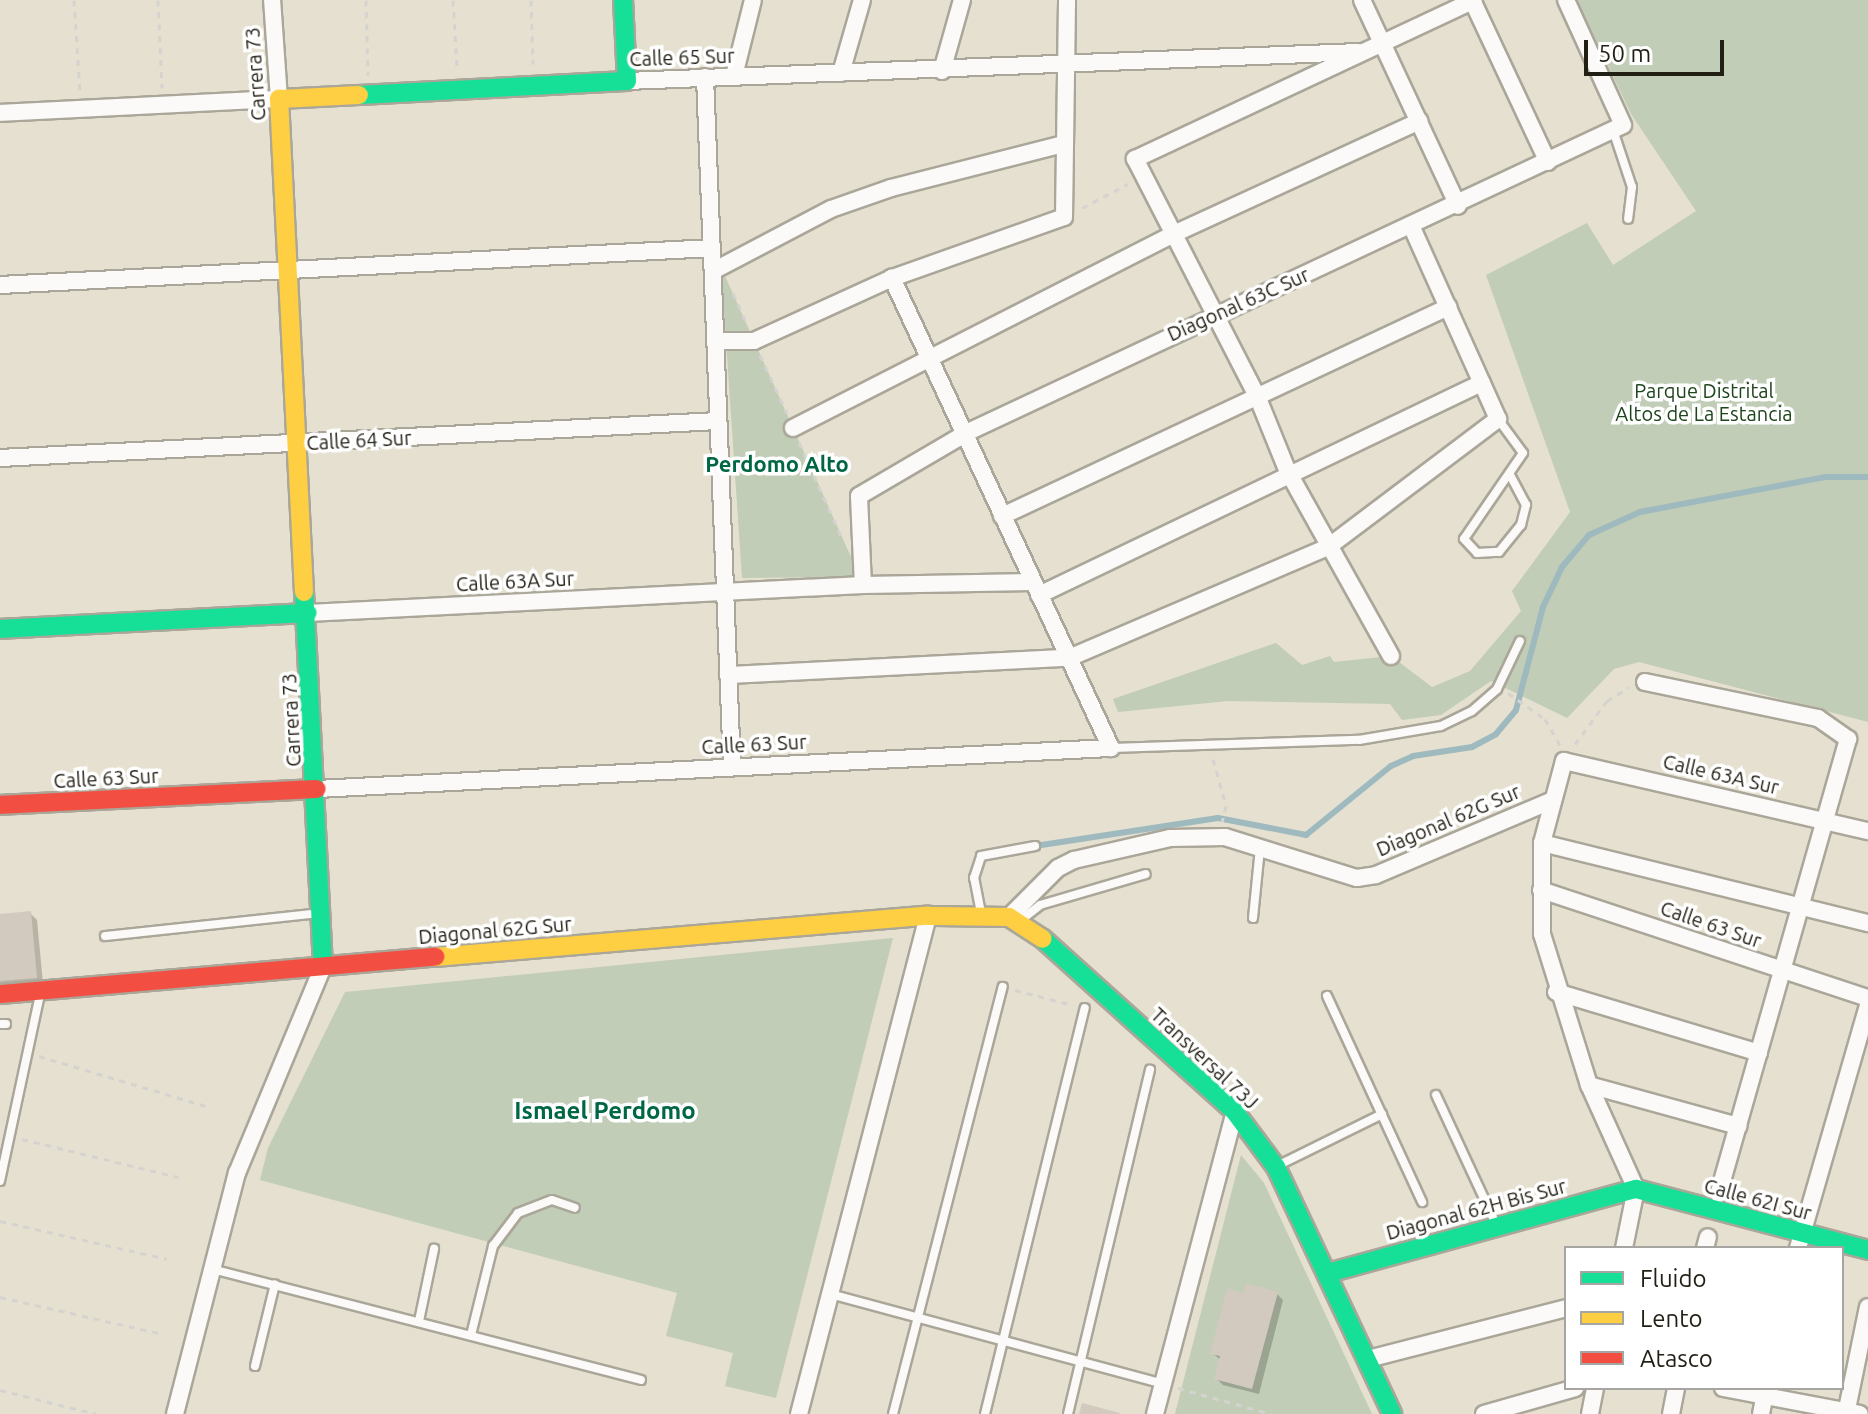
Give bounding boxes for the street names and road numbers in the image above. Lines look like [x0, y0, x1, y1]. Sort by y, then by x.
street label: Carrera 73 [240, 26, 270, 122]
street label: Calle 65 Sur [629, 43, 735, 71]
street label: Diagonal 63C Sur [1163, 262, 1313, 346]
street label: Calle 64 Sur [306, 425, 412, 455]
street label: Calle 63A Sur [455, 566, 575, 596]
street label: Carrera 73 [277, 673, 305, 767]
street label: Calle 63 Sur [701, 729, 807, 759]
street label: Calle 63A Sur [1661, 749, 1781, 799]
street label: Calle 63 Sur [53, 763, 159, 793]
street label: Diagonal 62G Sur [1372, 779, 1524, 861]
street label: Calle 63 Sur [1657, 896, 1765, 952]
street label: Diagonal 62G Sur [417, 911, 573, 949]
street label: Transversal 73J [1146, 1002, 1264, 1114]
street label: Diagonal 62H Bis Sur [1383, 1173, 1569, 1245]
street label: Calle 62I Sur [1702, 1173, 1814, 1225]

